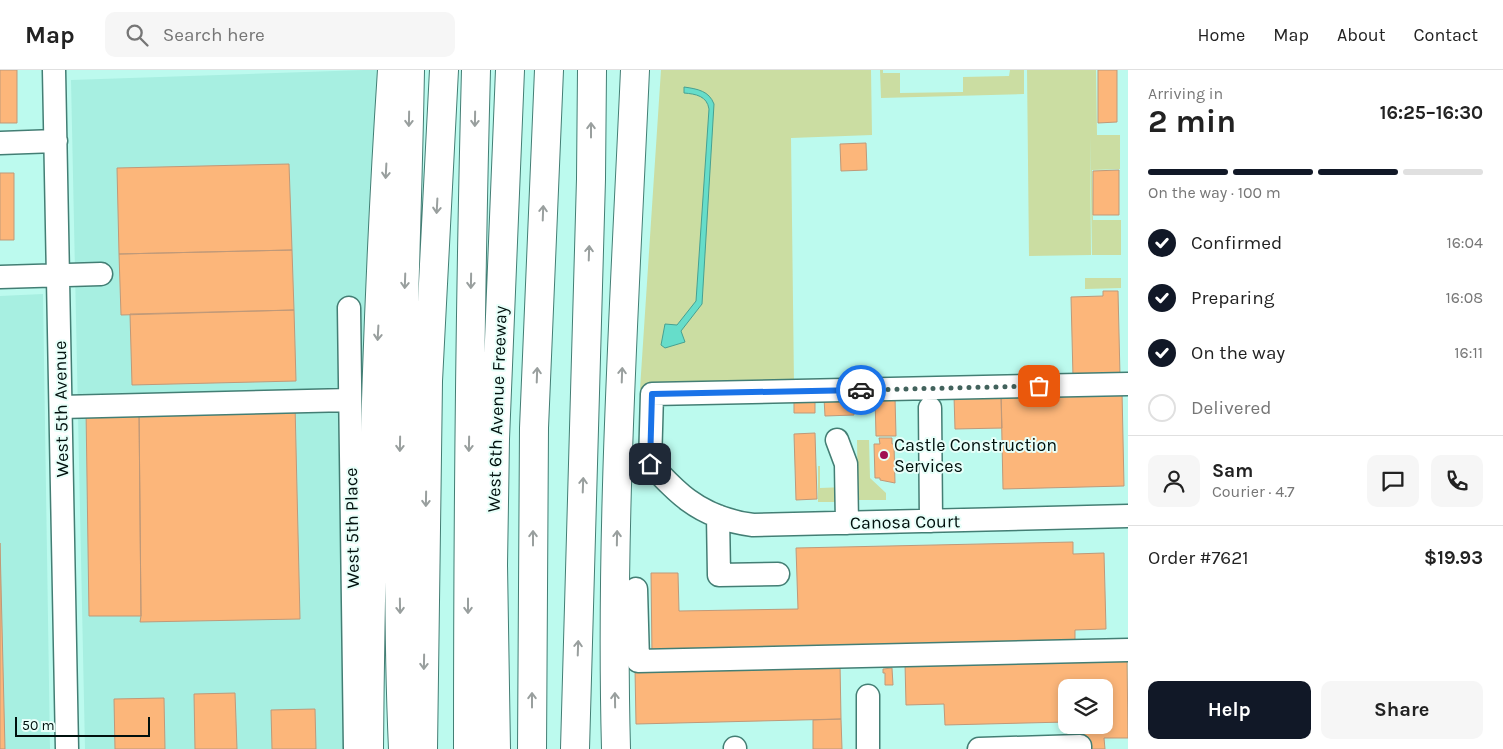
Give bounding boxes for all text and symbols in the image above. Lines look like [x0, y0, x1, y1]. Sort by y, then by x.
search box [105, 12, 455, 57]
text: Map [25, 21, 75, 49]
icon: search [123, 21, 151, 49]
text: Search here [163, 24, 265, 46]
text: Home [1197, 24, 1245, 46]
text: Map [1273, 24, 1309, 46]
text: About [1337, 24, 1386, 46]
text: Contact [1414, 24, 1478, 46]
text: Arriving in [1148, 84, 1223, 103]
text: 16:25–16:30 [1380, 102, 1483, 124]
text: 2 min [1148, 103, 1236, 140]
one-way arrow [404, 110, 414, 126]
one-way arrow [470, 110, 479, 126]
one-way arrow [586, 123, 596, 139]
one-way arrow [381, 162, 391, 179]
text: On the way · 100 m [1148, 183, 1281, 202]
one-way arrow [433, 198, 442, 214]
one-way arrow [538, 205, 548, 222]
icon: check [1148, 229, 1176, 257]
text: Confirmed [1191, 232, 1282, 254]
text: 16:04 [1446, 233, 1483, 252]
one-way arrow [584, 245, 594, 262]
one-way arrow [400, 272, 410, 289]
one-way arrow [466, 272, 476, 289]
icon: check [1148, 284, 1176, 312]
text: Preparing [1191, 287, 1274, 309]
text: 16:08 [1446, 288, 1483, 307]
street label: West 6th Avenue Freeway [482, 305, 512, 513]
one-way arrow [373, 325, 382, 341]
icon: check [1148, 339, 1176, 367]
street label: West 5th Avenue [49, 341, 73, 477]
text: On the way [1191, 342, 1285, 364]
text: 16:11 [1454, 343, 1483, 362]
courier [836, 365, 886, 415]
pin [1018, 365, 1060, 407]
one-way arrow [532, 368, 541, 384]
one-way arrow [617, 368, 627, 384]
icon: bag [1025, 372, 1053, 400]
icon: car [847, 376, 875, 404]
text: Delivered [1191, 397, 1271, 419]
place label: Castle Construction Services [894, 434, 1057, 477]
one-way arrow [396, 435, 405, 451]
one-way arrow [464, 435, 474, 451]
pin [629, 443, 671, 485]
marker: Castle Construction Services [878, 449, 890, 461]
icon: home [636, 450, 664, 478]
button: person [1148, 455, 1200, 507]
button: chat [1367, 455, 1419, 507]
button: phone [1431, 455, 1483, 507]
text: Sam [1212, 460, 1253, 482]
street label: West 5th Place [340, 467, 364, 589]
one-way arrow [578, 478, 587, 494]
text: Courier · 4.7 [1212, 482, 1295, 501]
one-way arrow [421, 491, 431, 507]
street label: Canosa Court [850, 510, 961, 534]
one-way arrow [529, 530, 538, 546]
one-way arrow [612, 530, 622, 546]
text: Order #7621 [1148, 547, 1249, 569]
text: $19.93 [1424, 547, 1483, 569]
one-way arrow [395, 598, 405, 614]
one-way arrow [463, 598, 473, 614]
one-way arrow [573, 640, 583, 656]
one-way arrow [419, 654, 429, 670]
map controls [1058, 679, 1113, 734]
button: layers [1058, 679, 1113, 734]
button: Help [1148, 681, 1311, 739]
button: Share [1321, 681, 1483, 739]
one-way arrow [527, 693, 537, 709]
one-way arrow [610, 693, 620, 709]
scale bar [15, 714, 150, 737]
text: 50 m [22, 717, 55, 734]

